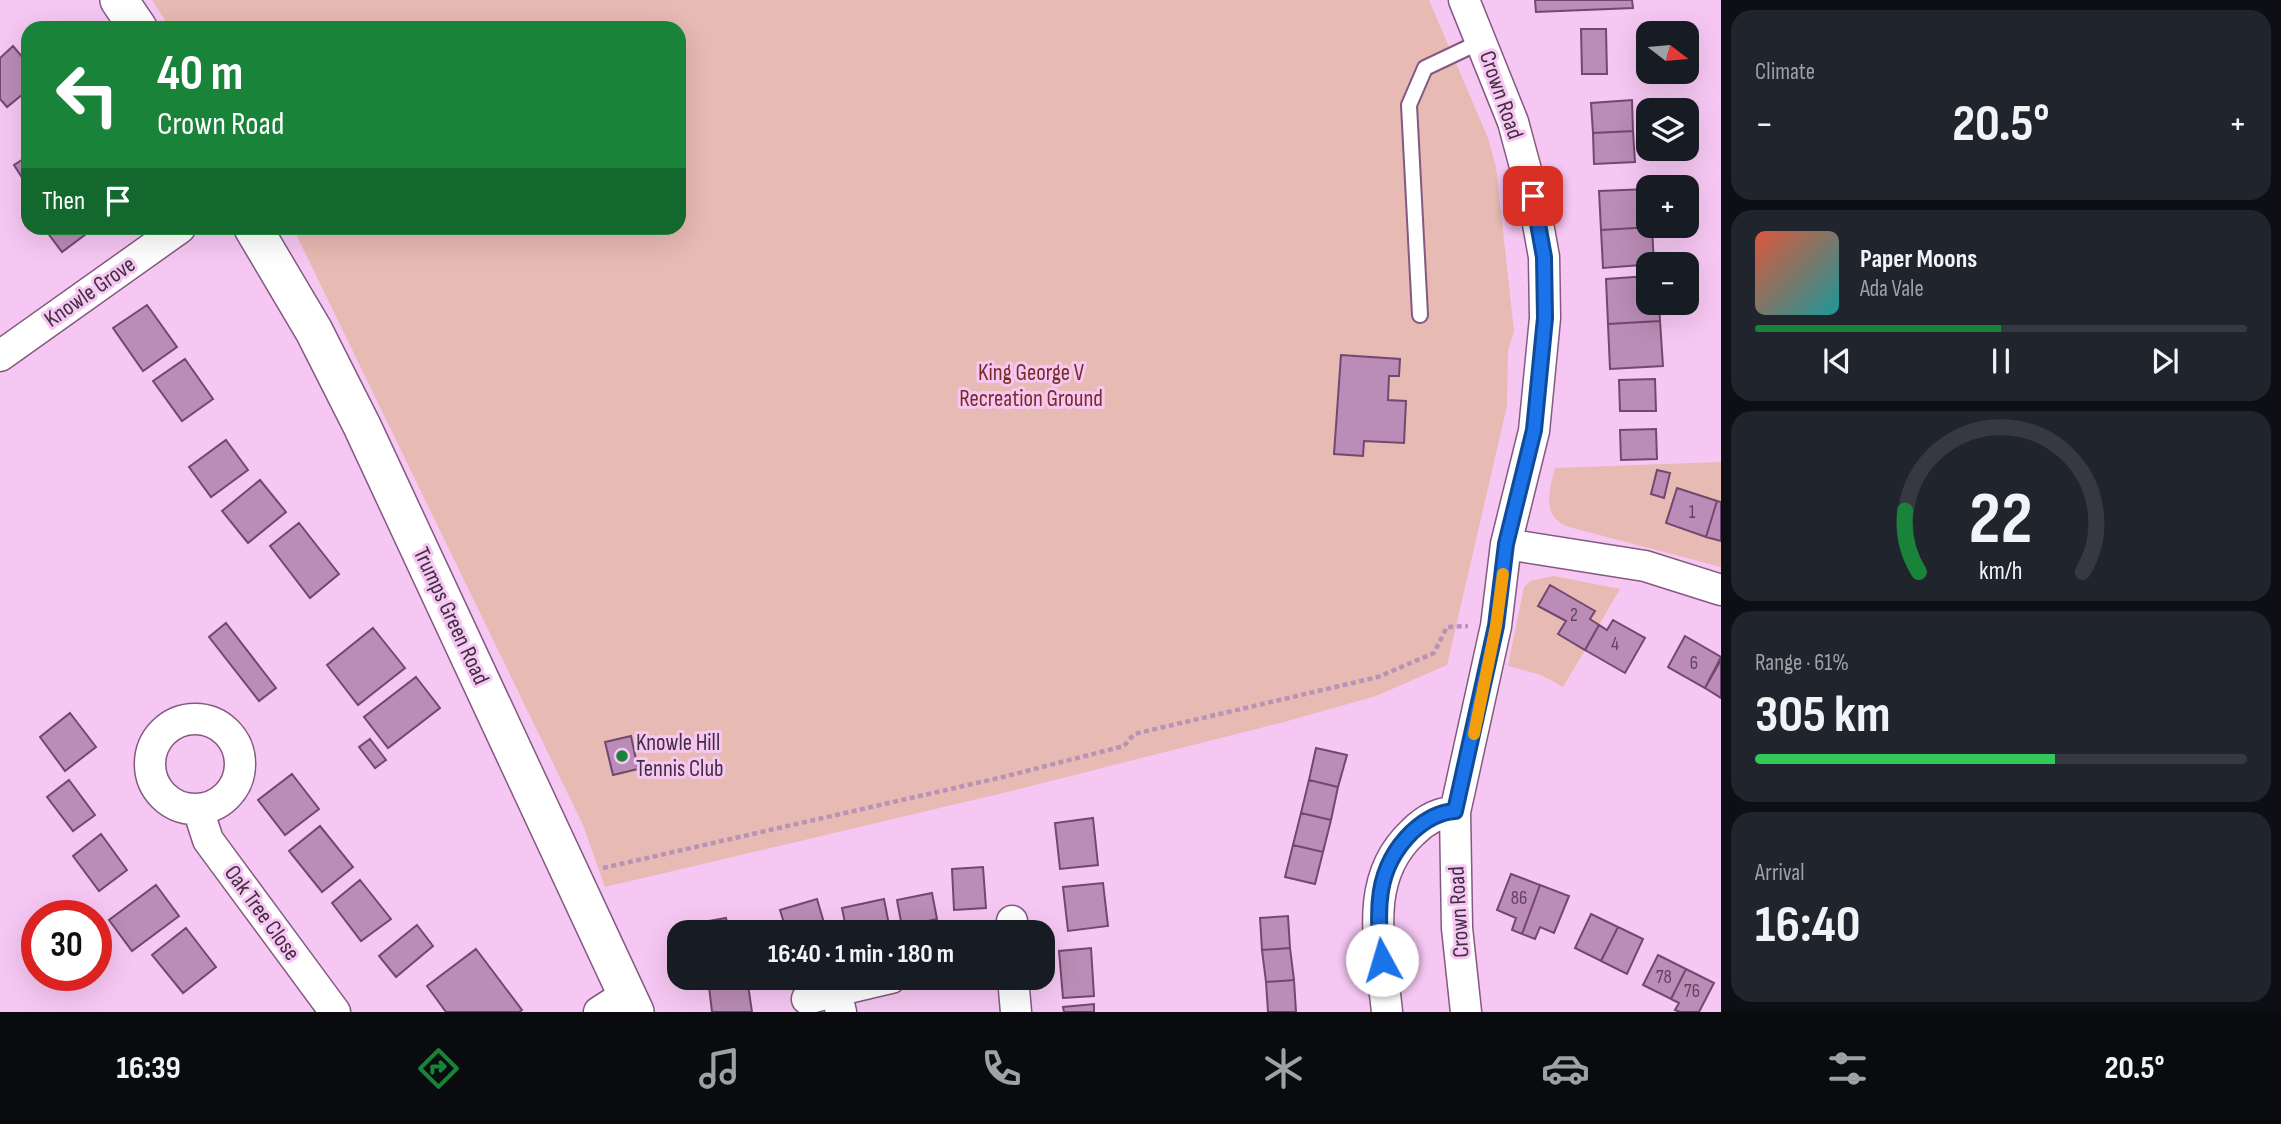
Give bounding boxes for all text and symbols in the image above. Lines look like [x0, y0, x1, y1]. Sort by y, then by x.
north arrow [1636, 21, 1699, 84]
map controls [1636, 21, 1699, 315]
text: 40 m [157, 45, 243, 104]
street label: Crown Road [1473, 47, 1529, 143]
icon: left [42, 49, 133, 140]
text: Climate [1755, 58, 1815, 86]
text: 20.5° [1952, 93, 2050, 156]
button: layers [1636, 98, 1699, 161]
text: − [1755, 102, 1774, 147]
text: + [2228, 102, 2247, 147]
text: Crown Road [157, 105, 284, 144]
pin [1503, 166, 1563, 226]
button: + [1636, 175, 1699, 238]
icon: arrive [1514, 177, 1552, 215]
icon: arrive [99, 182, 137, 220]
text: Then [42, 186, 85, 217]
text: Paper Moons [1860, 244, 1977, 275]
street label: Knowle Grove [39, 250, 141, 334]
button: − [1636, 252, 1699, 315]
text: Ada Vale [1860, 275, 1924, 303]
icon: previous [1818, 342, 1856, 380]
icon: pause [1982, 342, 2020, 380]
icon: next [2146, 342, 2184, 380]
park label: King George V Recreation Ground [959, 359, 1103, 413]
text: 22 [1969, 476, 2033, 564]
house number: 1 [1689, 501, 1696, 524]
street label: Trumps Green Road [407, 543, 495, 689]
text: km/h [1979, 556, 2023, 587]
house number: 2 [1570, 604, 1578, 627]
house number: 4 [1611, 633, 1619, 656]
text: Range · 61% [1755, 649, 1849, 677]
house number: 6 [1690, 652, 1698, 675]
text: 305 km [1755, 684, 1890, 747]
place label: Knowle Hill Tennis Club [636, 729, 724, 783]
marker: Knowle Hill Tennis Club [614, 748, 630, 764]
text: Arrival [1755, 859, 1804, 887]
street label: Oak Tree Close [218, 860, 306, 966]
street label: Crown Road [1443, 866, 1475, 958]
house number: 86 [1511, 887, 1527, 910]
text: 16:40 [1755, 894, 1860, 957]
speed limit sign: 30 [21, 900, 112, 991]
position arrow [1345, 923, 1419, 997]
text: 16:40 · 1 min · 180 m [768, 939, 954, 970]
house number: 78 [1656, 966, 1672, 989]
house number: 76 [1684, 980, 1700, 1003]
icon: directions [414, 1044, 463, 1093]
icon: music [695, 1044, 744, 1093]
icon: phone [977, 1044, 1026, 1093]
icon: climate [1259, 1044, 1308, 1093]
icon: car [1541, 1044, 1590, 1093]
icon: filters [1823, 1044, 1872, 1093]
text: 16:39 [116, 1049, 181, 1088]
text: 20.5° [2105, 1049, 2164, 1088]

